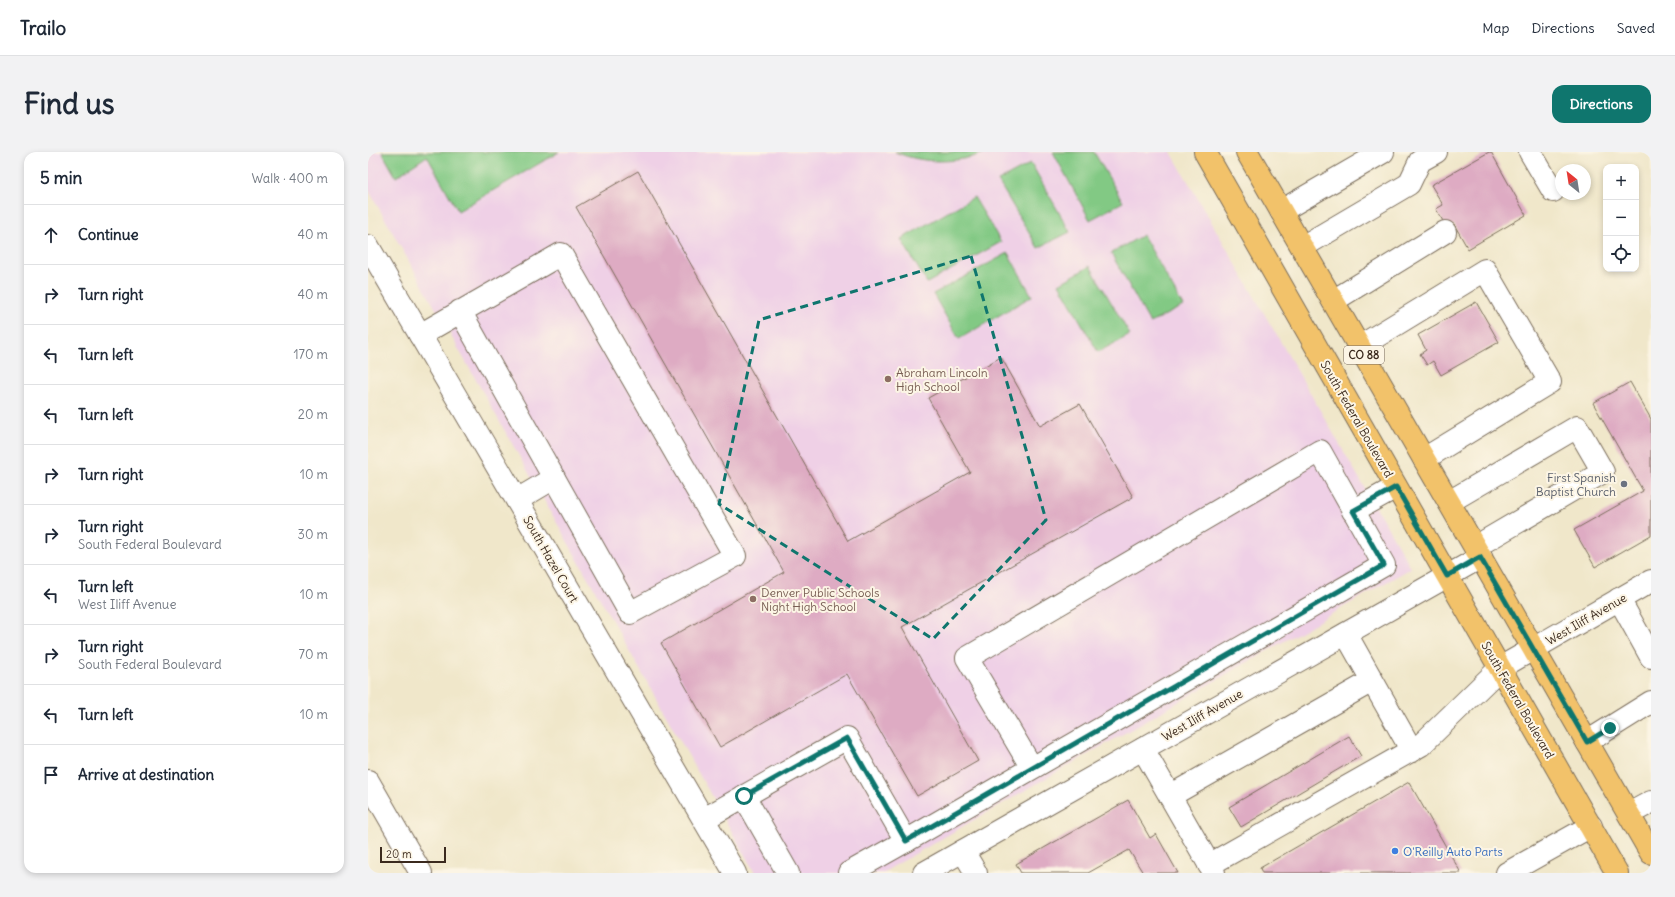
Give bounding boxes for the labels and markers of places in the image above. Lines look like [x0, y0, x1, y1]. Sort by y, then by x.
place label: Abraham Lincoln High School [896, 365, 988, 394]
marker: Abraham Lincoln High School [883, 374, 893, 384]
place label: First Spanish Baptist Church [1536, 470, 1616, 499]
marker: First Spanish Baptist Church [1619, 479, 1629, 489]
place label: Denver Public Schools Night High School [761, 585, 879, 614]
marker: Denver Public Schools Night High School [748, 594, 758, 604]
place label: O'Reilly Auto Parts [1403, 844, 1503, 859]
marker: O'Reilly Auto Parts [1390, 846, 1400, 856]

